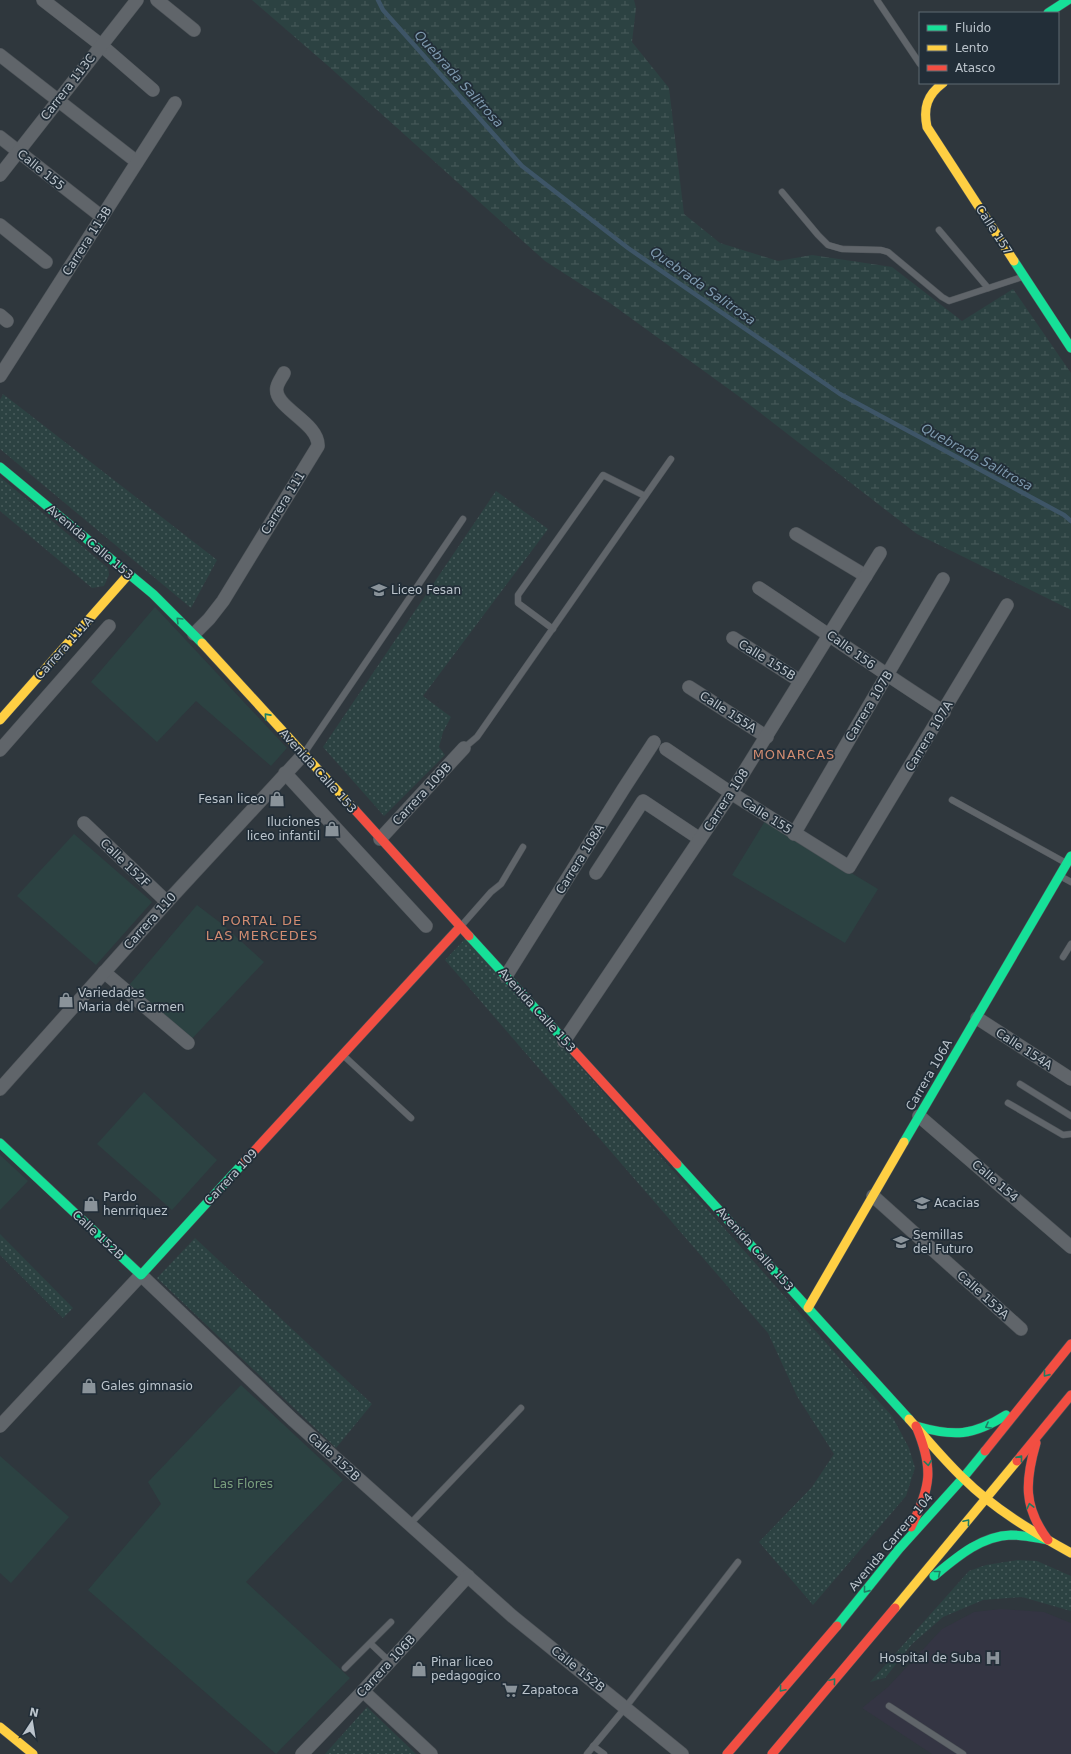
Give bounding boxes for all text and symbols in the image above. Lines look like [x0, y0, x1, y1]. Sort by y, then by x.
legend [919, 12, 1059, 84]
text: Fluido [955, 21, 991, 35]
water label: Quebrada Salitrosa [412, 28, 506, 130]
text: Lento [955, 41, 989, 55]
street label: Carrera 113C [38, 51, 98, 123]
text: Atasco [955, 61, 995, 75]
street label: Calle 155 [15, 147, 67, 193]
street label: Calle 157 [973, 202, 1015, 258]
street label: Carrera 113B [59, 204, 115, 278]
water label: Quebrada Salitrosa [648, 244, 759, 328]
water label: Quebrada Salitrosa [919, 420, 1035, 494]
street label: Carrera 111 [258, 469, 308, 537]
street label: Avenida Calle 153 [44, 502, 136, 582]
school or university icon: Liceo Fesan [370, 581, 388, 599]
place label: Liceo Fesan [391, 583, 461, 597]
street label: Carrera 111A [32, 613, 96, 682]
one-way arrow [176, 617, 184, 625]
street label: Calle 156 [824, 628, 878, 672]
street label: Calle 155B [736, 637, 798, 683]
street label: Carrera 107B [842, 668, 896, 744]
street label: Calle 155A [697, 689, 760, 736]
street label: Carrera 107A [902, 698, 956, 774]
one-way arrow [265, 713, 272, 721]
street label: Avenida Calle 153 [277, 726, 359, 816]
district label: MONARCAS [753, 747, 835, 762]
street label: Carrera 109B [390, 760, 454, 828]
street label: Carrera 108 [701, 766, 751, 834]
shop icon: Fesan liceo [268, 790, 286, 808]
place label: Fesan liceo [198, 792, 265, 806]
street label: Calle 155 [739, 795, 795, 837]
place label: Iluciones liceo infantil [247, 815, 320, 843]
shop icon: Iluciones liceo infantil [323, 820, 341, 838]
street label: Carrera 108A [553, 821, 607, 897]
street label: Calle 152F [97, 836, 153, 890]
street label: Carrera 110 [121, 890, 179, 952]
district label: PORTAL DE LAS MERCEDES [206, 913, 318, 943]
street label: Avenida Calle 153 [496, 965, 578, 1055]
place label: Variedades Maria del Carmen [78, 986, 184, 1014]
shop icon: Variedades Maria del Carmen [57, 991, 75, 1009]
street label: Calle 154A [993, 1026, 1056, 1073]
street label: Carrera 106A [903, 1036, 955, 1113]
street label: Carrera 109 [201, 1146, 261, 1208]
street label: Calle 154 [969, 1157, 1021, 1205]
place label: Pardo henrriquez [103, 1190, 168, 1218]
school or university icon: Acacias [913, 1194, 931, 1212]
shop icon: Pardo henrriquez [82, 1195, 100, 1213]
place label: Acacias [934, 1196, 980, 1210]
street label: Avenida Calle 153 [714, 1204, 796, 1294]
street label: Calle 152B [70, 1208, 126, 1262]
place label: Semillas del Futuro [913, 1228, 973, 1256]
school or university icon: Semillas del Futuro [892, 1233, 910, 1251]
street label: Calle 153A [954, 1268, 1012, 1322]
one-way arrow [1044, 1369, 1051, 1376]
shop icon: Gales gimnasio [80, 1377, 98, 1395]
place label: Gales gimnasio [101, 1379, 193, 1393]
one-way arrow [985, 1421, 993, 1429]
street label: Calle 152B [305, 1430, 363, 1484]
one-way arrow [1015, 1455, 1022, 1463]
one-way arrow [923, 1460, 932, 1466]
park label: Las Flores [213, 1477, 273, 1491]
street label: Avenida Carrera 104 [846, 1490, 936, 1594]
one-way arrow [1026, 1503, 1035, 1510]
one-way arrow [963, 1520, 970, 1527]
one-way arrow [934, 1570, 941, 1577]
one-way arrow [863, 1585, 870, 1592]
street label: Carrera 106B [354, 1632, 418, 1700]
street label: Calle 152B [548, 1643, 608, 1695]
hospital icon: Hospital de Suba [984, 1649, 1002, 1667]
place label: Hospital de Suba [879, 1651, 981, 1665]
place label: Pinar liceo pedagogico [431, 1655, 501, 1683]
shop icon: Pinar liceo pedagogico [410, 1660, 428, 1678]
one-way arrow [829, 1679, 836, 1686]
supermarket icon: Zapatoca [501, 1681, 519, 1699]
place label: Zapatoca [522, 1683, 579, 1697]
one-way arrow [780, 1685, 787, 1692]
north arrow [12, 1702, 52, 1742]
text: N [28, 1705, 40, 1720]

